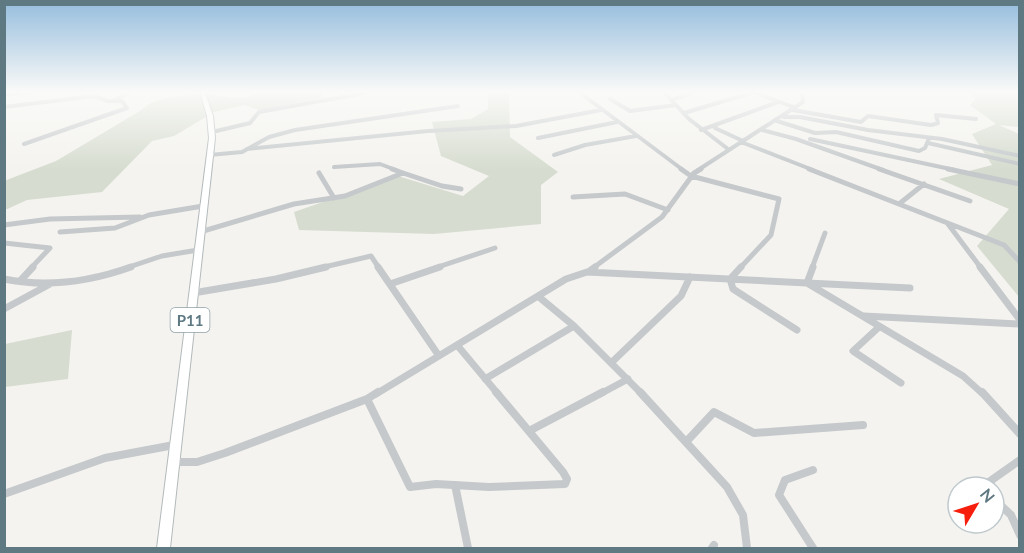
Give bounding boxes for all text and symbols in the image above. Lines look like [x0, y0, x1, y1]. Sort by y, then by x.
road number: P11 [170, 308, 210, 332]
north arrow [946, 475, 1006, 535]
text: N [977, 484, 999, 506]

